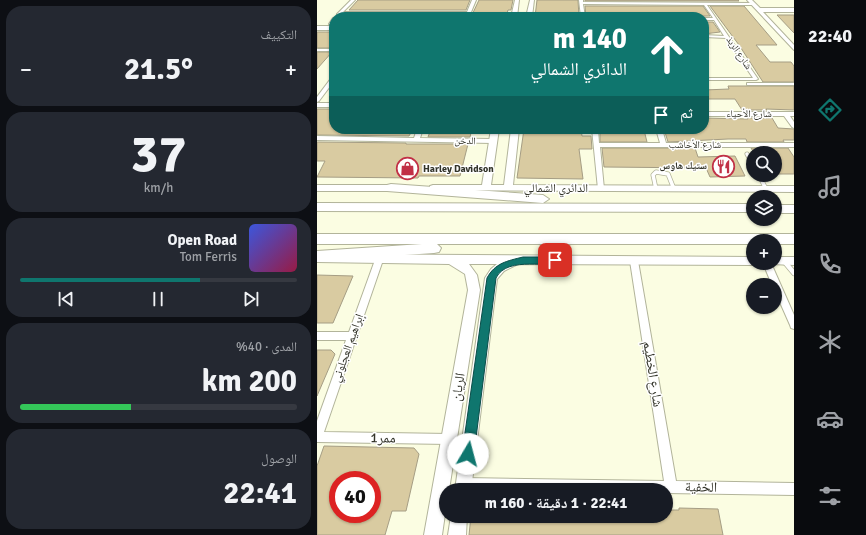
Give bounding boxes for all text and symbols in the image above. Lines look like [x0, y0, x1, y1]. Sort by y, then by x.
text: 140 m [553, 22, 627, 56]
text: 22:40 [808, 25, 852, 47]
text: التكييف [261, 27, 297, 43]
icon: ahead [641, 28, 693, 80]
street label: شارع الربذ [724, 34, 755, 72]
text: 21.5° [124, 51, 193, 88]
text: − [20, 56, 32, 83]
text: + [285, 56, 297, 83]
text: الدائري الشمالي [531, 58, 627, 80]
icon: directions [816, 96, 844, 124]
icon: arrive [650, 104, 672, 126]
text: ثم [680, 104, 693, 122]
street label: شارع الأحياء [726, 108, 772, 120]
text: 37 [130, 122, 187, 186]
street label: الدخن [454, 135, 476, 147]
street label: شارع الأخاشب [669, 139, 722, 151]
map controls [746, 146, 782, 314]
button: search [746, 146, 782, 182]
restaurant icon: ستيك هاوس [710, 153, 736, 179]
shop icon: Harley Davidson [395, 156, 421, 182]
place label: ستيك هاوس [660, 160, 707, 172]
place label: Harley Davidson [423, 163, 494, 175]
icon: music [816, 173, 844, 201]
text: km/h [144, 180, 173, 196]
street label: الدائري الشمالي [524, 181, 588, 198]
button: layers [746, 190, 782, 226]
text: Open Road [167, 231, 237, 249]
button: + [746, 234, 782, 270]
pin [538, 243, 572, 277]
text: Tom Ferris [180, 249, 237, 265]
icon: arrive [544, 249, 566, 271]
icon: phone [816, 250, 844, 278]
button: − [746, 278, 782, 314]
icon: previous [55, 288, 77, 310]
icon: pause [147, 288, 169, 310]
icon: next [240, 288, 262, 310]
street label: إبراهيم العجلوني [329, 312, 369, 385]
icon: climate [816, 328, 844, 356]
text: المدى · 40% [236, 339, 297, 355]
street label: شارع الخطيم [638, 340, 667, 408]
text: 200 km [202, 363, 297, 400]
street label: الريان [447, 371, 469, 403]
icon: car [816, 405, 844, 433]
street label: ممر1 [370, 429, 396, 447]
position arrow [447, 433, 489, 475]
text: الوصول [261, 451, 297, 467]
speed limit sign: 40 [329, 471, 381, 523]
text: 22:41 [223, 475, 297, 512]
street label: الخفية [685, 478, 717, 496]
icon: filters [816, 482, 844, 510]
text: 22:41 · 1 دقيقة · 160 m [485, 494, 627, 512]

